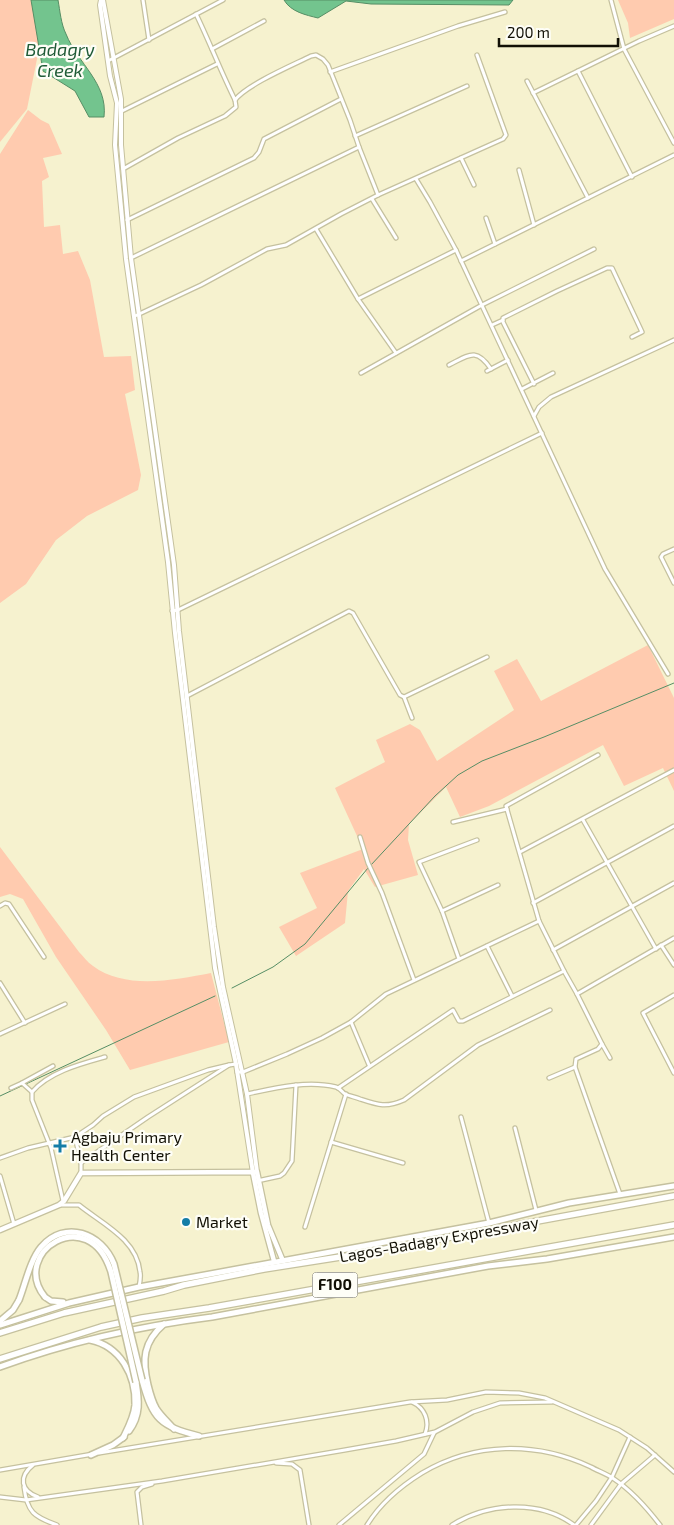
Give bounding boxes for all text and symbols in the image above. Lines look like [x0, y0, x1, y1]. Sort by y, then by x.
scale bar [499, 15, 618, 47]
text: 200 m [507, 23, 550, 41]
water label: Badagry Creek [25, 38, 95, 81]
place label: Agbaju Primary Health Center [71, 1127, 183, 1164]
marker: Agbaju Primary Health Center [53, 1139, 67, 1153]
place label: Market [196, 1212, 248, 1231]
street label: Lagos-Badagry Expressway [338, 1212, 541, 1265]
marker: Market [180, 1216, 192, 1228]
road number: F100 [312, 1272, 358, 1298]

